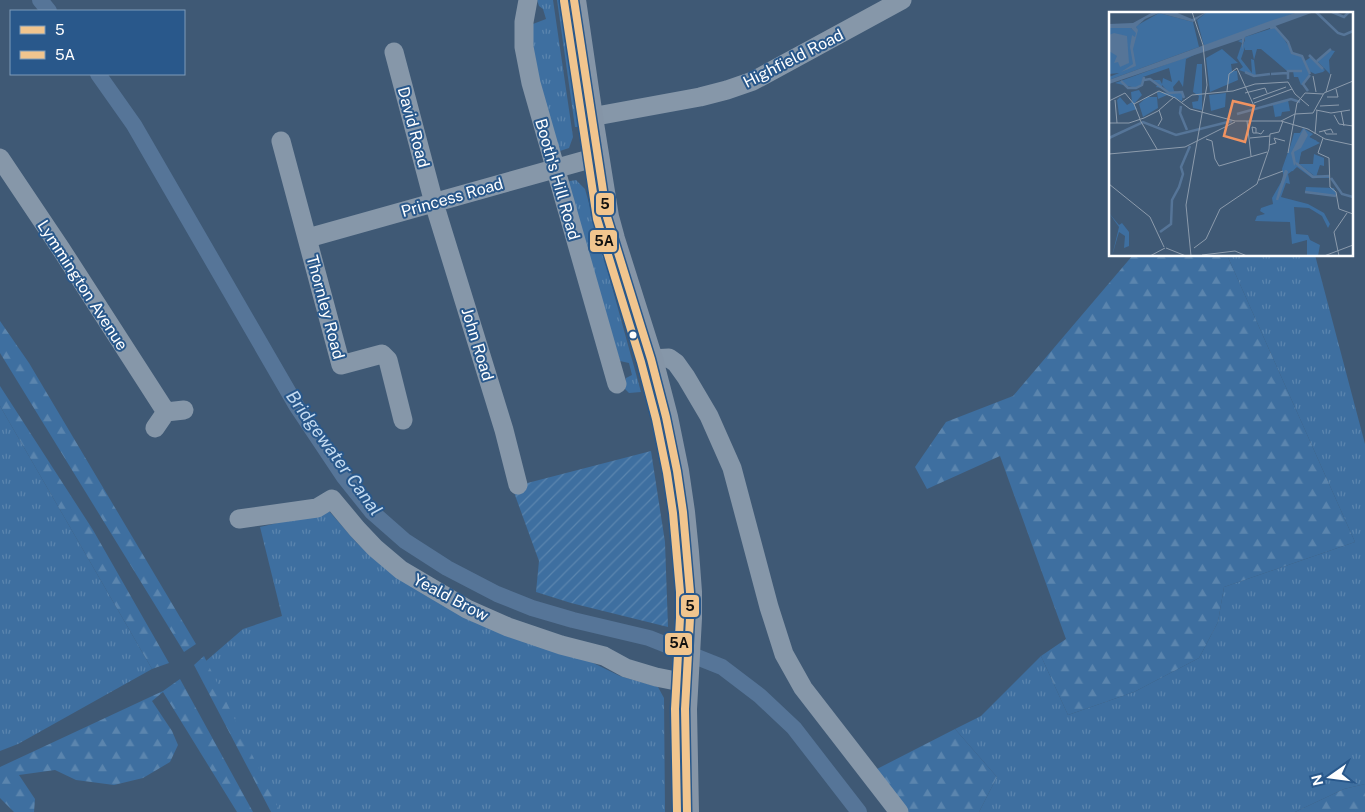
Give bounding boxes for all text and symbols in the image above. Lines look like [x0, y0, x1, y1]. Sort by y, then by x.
legend [10, 10, 185, 75]
inset map [1109, 12, 1352, 256]
text: 5 [55, 21, 65, 38]
street label: Highfield Road [740, 25, 847, 92]
text: 5A [55, 46, 76, 63]
street label: David Road [394, 85, 433, 170]
street label: Booth's Hill Road [531, 116, 584, 242]
street label: Princess Road [399, 174, 505, 221]
line badge: 5 [595, 192, 615, 216]
text: 5 [600, 196, 610, 212]
street label: Lymmington Avenue [33, 217, 132, 354]
line badge: 5A [589, 229, 618, 253]
text: 5A [594, 233, 614, 249]
street label: Thornley Road [302, 253, 349, 361]
street label: John Road [457, 305, 498, 383]
unlabelled marker [628, 330, 638, 340]
water label: Bridgewater Canal [282, 386, 387, 519]
street label: Yeald Brow [410, 570, 492, 625]
line badge: 5 [680, 594, 700, 618]
text: 5 [685, 598, 695, 614]
line badge: 5A [664, 632, 693, 656]
text: 5A [669, 635, 689, 651]
north arrow [1305, 752, 1355, 802]
text: N [1308, 773, 1326, 787]

